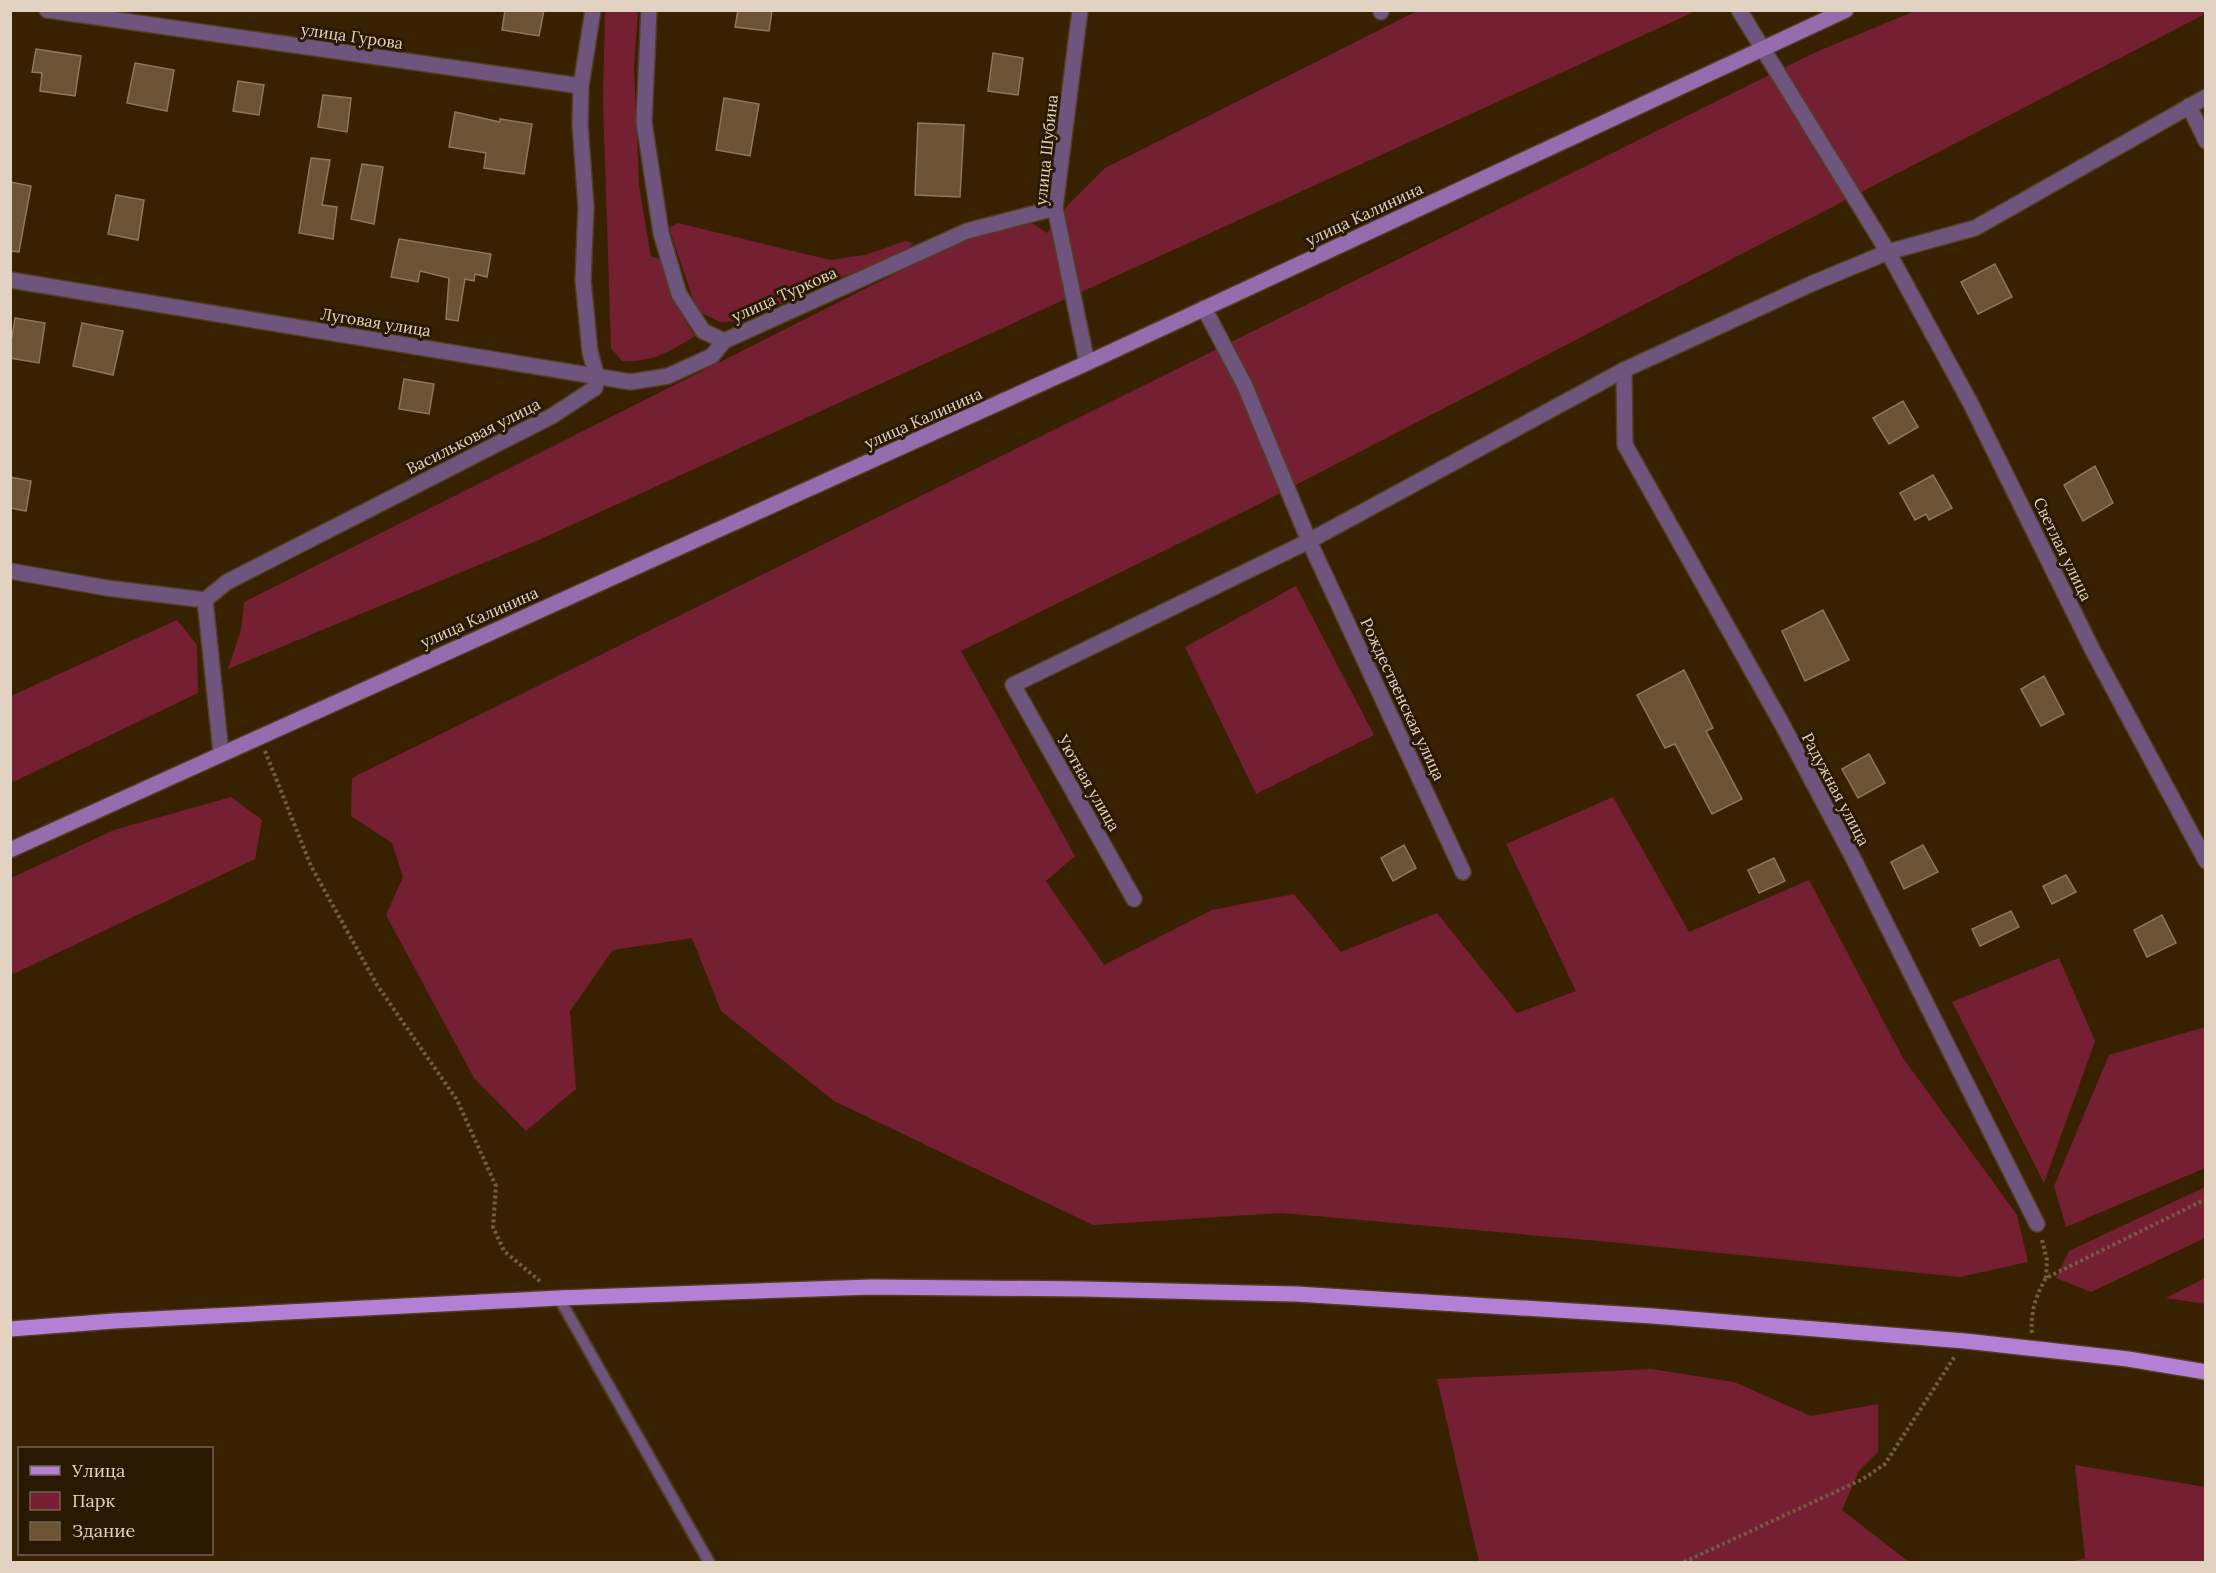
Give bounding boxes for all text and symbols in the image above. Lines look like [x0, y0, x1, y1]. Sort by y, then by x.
street label: улица Гурова [300, 19, 404, 53]
street label: улица Шубина [1030, 94, 1062, 206]
street label: улица Калинина [1302, 178, 1426, 250]
street label: улица Туркова [728, 262, 840, 326]
street label: Луговая улица [319, 303, 433, 341]
street label: улица Калинина [861, 383, 985, 453]
street label: Васильковая улица [403, 394, 543, 478]
street label: Светлая улица [2029, 494, 2097, 604]
street label: улица Калинина [417, 582, 541, 652]
street label: Рождественская улица [1356, 614, 1450, 784]
street label: Радужная улица [1798, 729, 1874, 849]
street label: Уютная улица [1053, 730, 1125, 835]
legend [18, 1447, 213, 1555]
text: Улица [71, 1459, 125, 1482]
text: Парк [72, 1489, 116, 1512]
text: Здание [72, 1519, 135, 1542]

